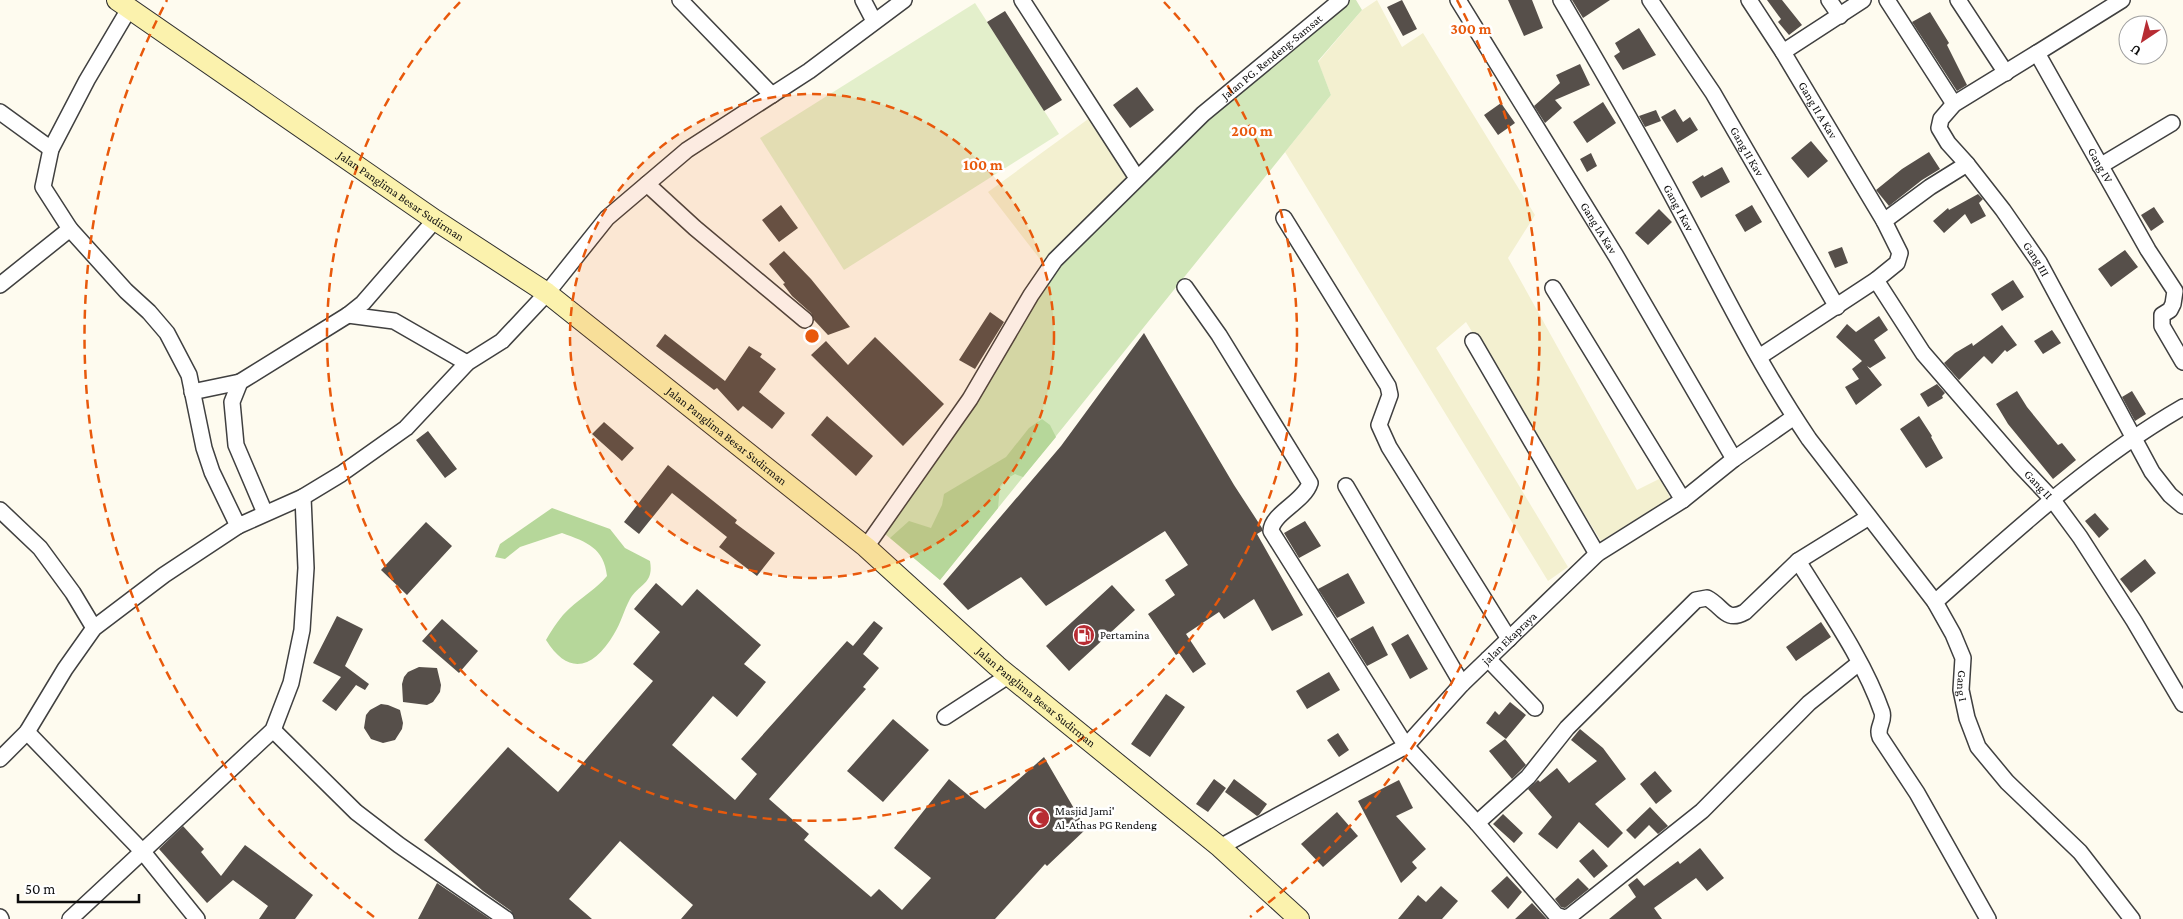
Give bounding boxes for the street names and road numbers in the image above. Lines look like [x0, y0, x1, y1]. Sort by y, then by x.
street label: Jalan PG. Rendeng-Samsat [1218, 11, 1326, 104]
street label: Gang II A Kav [1795, 79, 1841, 142]
street label: Gang II Kav [1727, 124, 1767, 179]
street label: Gang IV [2085, 145, 2116, 185]
street label: Jalan Panglima Besar Sudirman [334, 147, 467, 244]
street label: Gang I Kav [1660, 182, 1697, 234]
street label: Gang IA Kav [1578, 200, 1620, 257]
street label: Gang III [2020, 239, 2053, 279]
street label: Jalan Panglima Besar Sudirman [663, 383, 790, 489]
street label: Gang II [2021, 467, 2056, 502]
street label: jalan Ekapraya [1478, 609, 1540, 669]
street label: Jalan Panglima Besar Sudirman [973, 643, 1099, 750]
street label: Gang I [1954, 670, 1970, 703]

